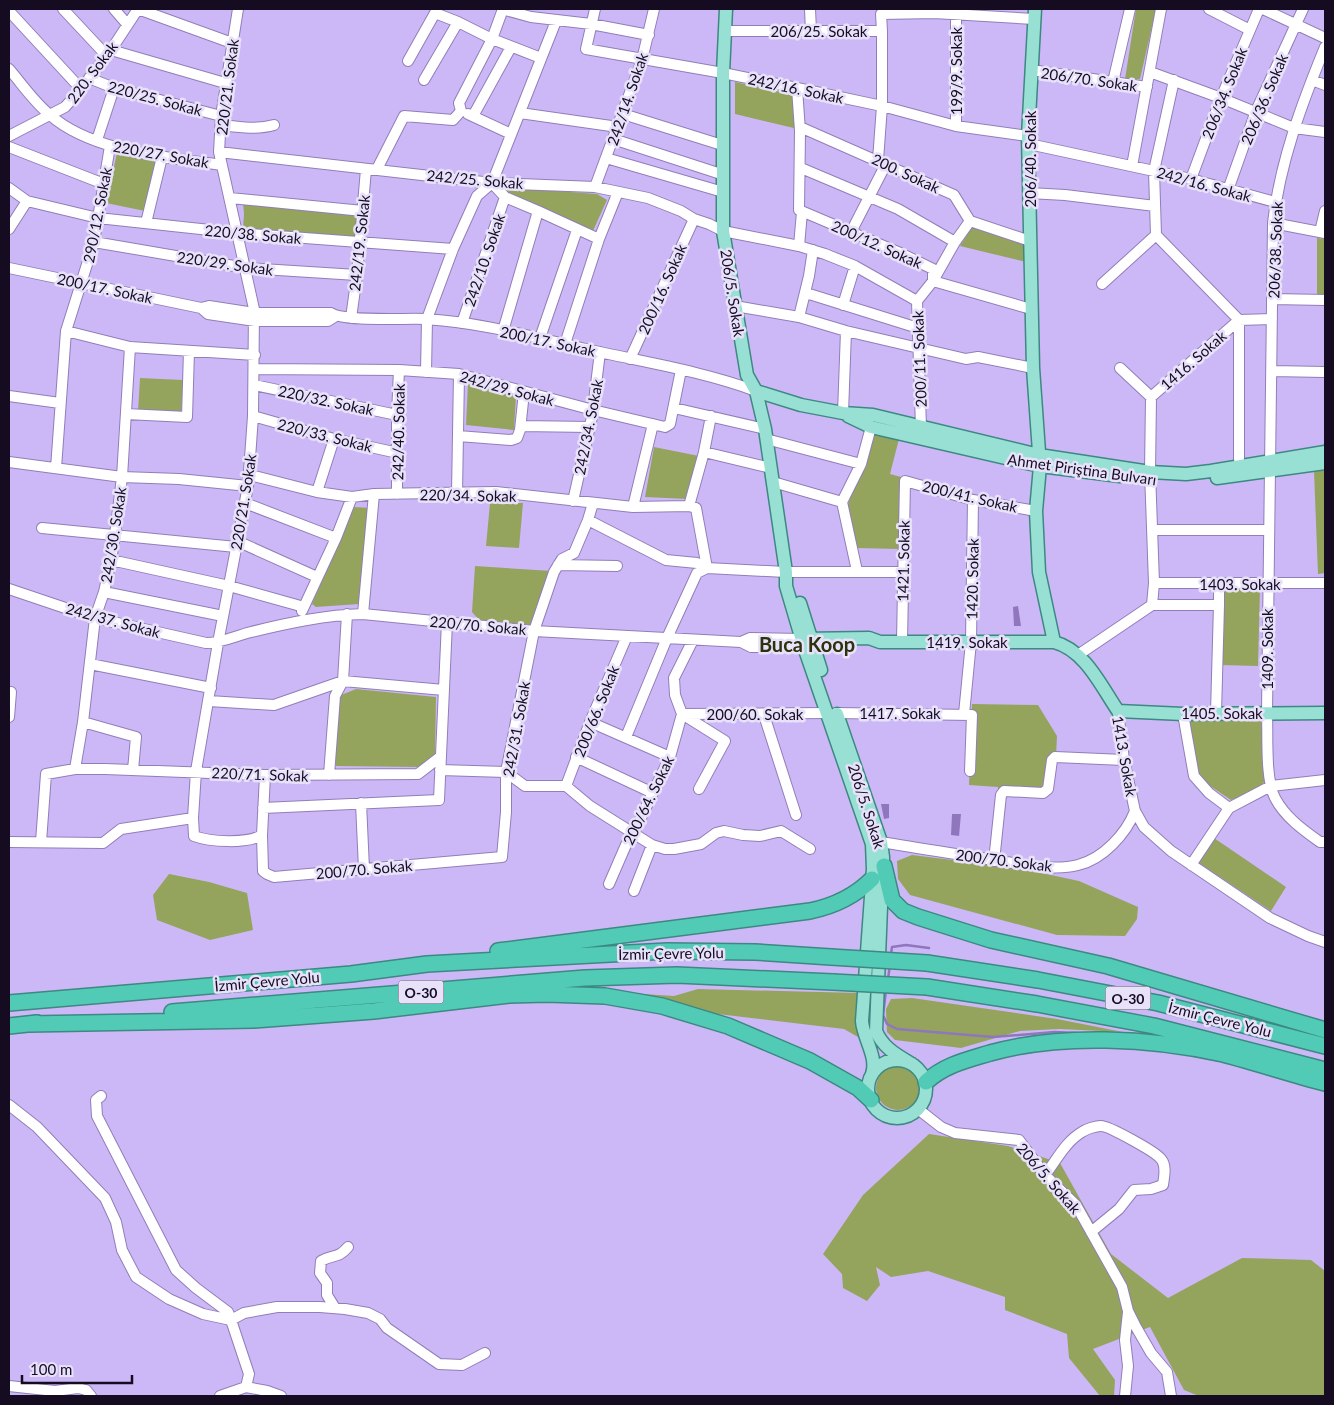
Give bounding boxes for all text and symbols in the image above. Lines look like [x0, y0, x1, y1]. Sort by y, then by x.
street label: 206/25. Sokak [771, 22, 868, 40]
street label: 199/9. Sokak [947, 27, 965, 115]
street label: 220. Sokak [63, 37, 121, 106]
street label: 220/21. Sokak [212, 37, 242, 136]
street label: 206/34. Sokak [1197, 44, 1251, 141]
street label: 242/14. Sokak [603, 50, 651, 148]
street label: 206/36. Sokak [1237, 51, 1291, 147]
street label: 206/70. Sokak [1040, 63, 1139, 95]
street label: 242/16. Sokak [747, 69, 846, 107]
street label: 220/25. Sokak [106, 77, 205, 119]
street label: 206/40. Sokak [1021, 110, 1039, 207]
street label: 220/27. Sokak [112, 137, 211, 171]
street label: 200. Sokak [869, 149, 943, 197]
street label: 242/16. Sokak [1155, 163, 1254, 205]
street label: 290/12. Sokak [79, 165, 115, 264]
street label: 242/25. Sokak [426, 166, 524, 192]
street label: 242/19. Sokak [345, 193, 373, 292]
street label: 206/38. Sokak [1264, 201, 1286, 299]
street label: 242/10. Sokak [460, 211, 508, 309]
street label: 200/12. Sokak [829, 216, 925, 272]
street label: 220/38. Sokak [204, 221, 302, 247]
street label: 200/16. Sokak [634, 241, 690, 337]
street label: 220/29. Sokak [176, 247, 275, 279]
street label: 206/5. Sokak [717, 248, 749, 338]
street label: 200/17. Sokak [56, 269, 155, 307]
street label: 200/11. Sokak [908, 310, 930, 408]
street label: 200/17. Sokak [499, 322, 598, 360]
street label: 1416. Sokak [1156, 326, 1230, 394]
street label: 242/29. Sokak [458, 367, 557, 409]
street label: 242/34. Sokak [570, 377, 606, 476]
street label: 220/32. Sokak [277, 381, 376, 419]
street label: 242/40. Sokak [388, 383, 408, 481]
street label: 220/33. Sokak [276, 415, 375, 456]
street label: Ahmet Piriştina Bulvarı [1006, 450, 1158, 488]
street label: 220/21. Sokak [227, 452, 260, 551]
street label: 200/41. Sokak [921, 476, 1020, 516]
street label: 242/30. Sokak [97, 485, 130, 584]
street label: 220/34. Sokak [419, 485, 517, 505]
street label: 1421. Sokak [893, 520, 913, 602]
street label: 1420. Sokak [962, 538, 982, 620]
street label: 1403. Sokak [1199, 575, 1281, 593]
street label: 242/37. Sokak [64, 599, 163, 641]
street label: 1409. Sokak [1258, 608, 1276, 690]
street label: 220/70. Sokak [429, 612, 527, 638]
district label: Buca Koop [759, 632, 855, 656]
street label: 1419. Sokak [926, 633, 1008, 651]
street label: 200/66. Sokak [569, 662, 623, 759]
street label: 242/31. Sokak [499, 679, 533, 778]
street label: 1417. Sokak [859, 704, 941, 722]
street label: 1405. Sokak [1181, 704, 1263, 722]
street label: 200/60. Sokak [707, 705, 804, 723]
street label: 1413. Sokak [1109, 714, 1141, 798]
street label: 200/64. Sokak [619, 752, 678, 848]
street label: 206/5. Sokak [845, 761, 889, 851]
street label: 220/71. Sokak [211, 763, 309, 785]
street label: 200/70. Sokak [955, 845, 1054, 875]
street label: 200/70. Sokak [315, 856, 413, 882]
street label: İzmir Çevre Yolu [618, 943, 724, 963]
street label: İzmir Çevre Yolu [214, 967, 320, 995]
road number: O-30 [398, 980, 444, 1004]
road number: O-30 [1106, 986, 1150, 1010]
street label: İzmir Çevre Yolu [1167, 997, 1273, 1041]
street label: 206/5. Sokak [1013, 1139, 1085, 1217]
scale bar [22, 1352, 132, 1384]
text: 100 m [30, 1360, 72, 1378]

